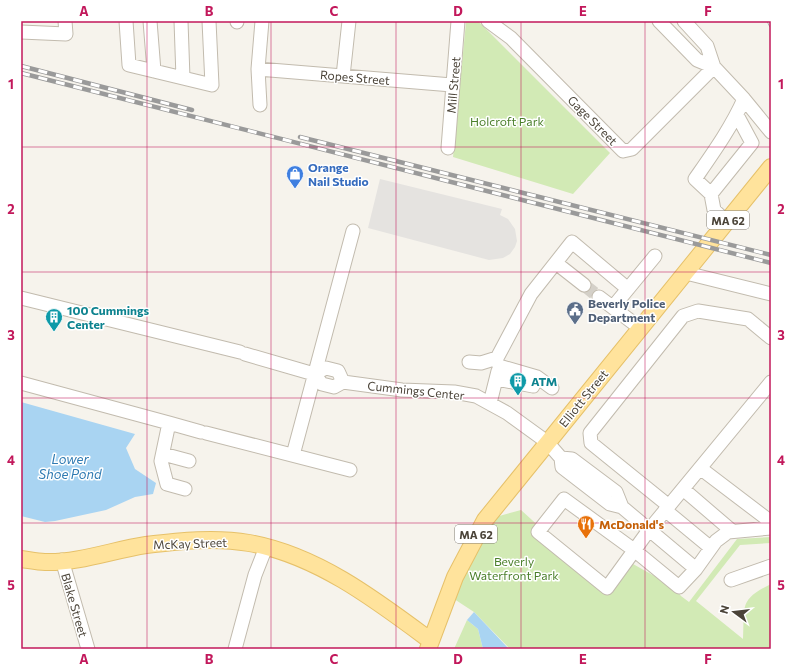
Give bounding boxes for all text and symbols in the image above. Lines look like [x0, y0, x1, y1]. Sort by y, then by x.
text: A [79, 3, 89, 19]
text: B [205, 3, 214, 19]
text: C [330, 3, 339, 19]
text: D [453, 3, 463, 19]
text: E [579, 3, 587, 19]
text: F [704, 3, 712, 19]
street label: Mill Street [444, 56, 462, 114]
street label: Ropes Street [320, 67, 391, 87]
text: 1 [8, 76, 14, 92]
text: 1 [778, 76, 784, 92]
street label: Gage Street [565, 92, 621, 148]
park label: Holcroft Park [470, 114, 544, 128]
place label: Orange Nail Studio [308, 160, 369, 188]
shop icon: Orange Nail Studio [285, 164, 305, 189]
text: 2 [7, 201, 15, 217]
text: 2 [777, 201, 785, 217]
road number: MA 62 [707, 211, 749, 229]
place label: Beverly Police Department [588, 296, 665, 324]
public building icon: Beverly Police Department [565, 300, 585, 325]
place label: 100 Cummings Center [67, 303, 150, 331]
building icon: 100 Cummings Center [44, 307, 64, 332]
text: 3 [7, 327, 15, 343]
text: 3 [777, 327, 785, 343]
street label: Elliott Street [556, 367, 610, 429]
building icon: ATM [508, 371, 528, 396]
place label: ATM [531, 374, 557, 388]
street label: Cummings Center [367, 378, 465, 402]
water label: Lower Shoe Pond [39, 451, 102, 482]
text: 4 [7, 452, 15, 468]
text: 4 [777, 452, 785, 468]
restaurant icon: McDonald's [576, 514, 596, 539]
place label: McDonald's [599, 517, 665, 531]
road number: MA 62 [455, 525, 497, 543]
street label: McKay Street [153, 535, 227, 551]
park label: Beverly Waterfront Park [469, 554, 559, 582]
street label: Blake Street [59, 571, 91, 639]
text: 5 [7, 577, 15, 593]
text: 5 [777, 577, 785, 593]
north arrow [714, 592, 754, 632]
text: N [717, 604, 731, 615]
text: A [79, 651, 89, 667]
text: B [205, 651, 214, 667]
text: C [330, 651, 339, 667]
text: D [453, 651, 463, 667]
text: E [579, 651, 587, 667]
text: F [704, 651, 712, 667]

